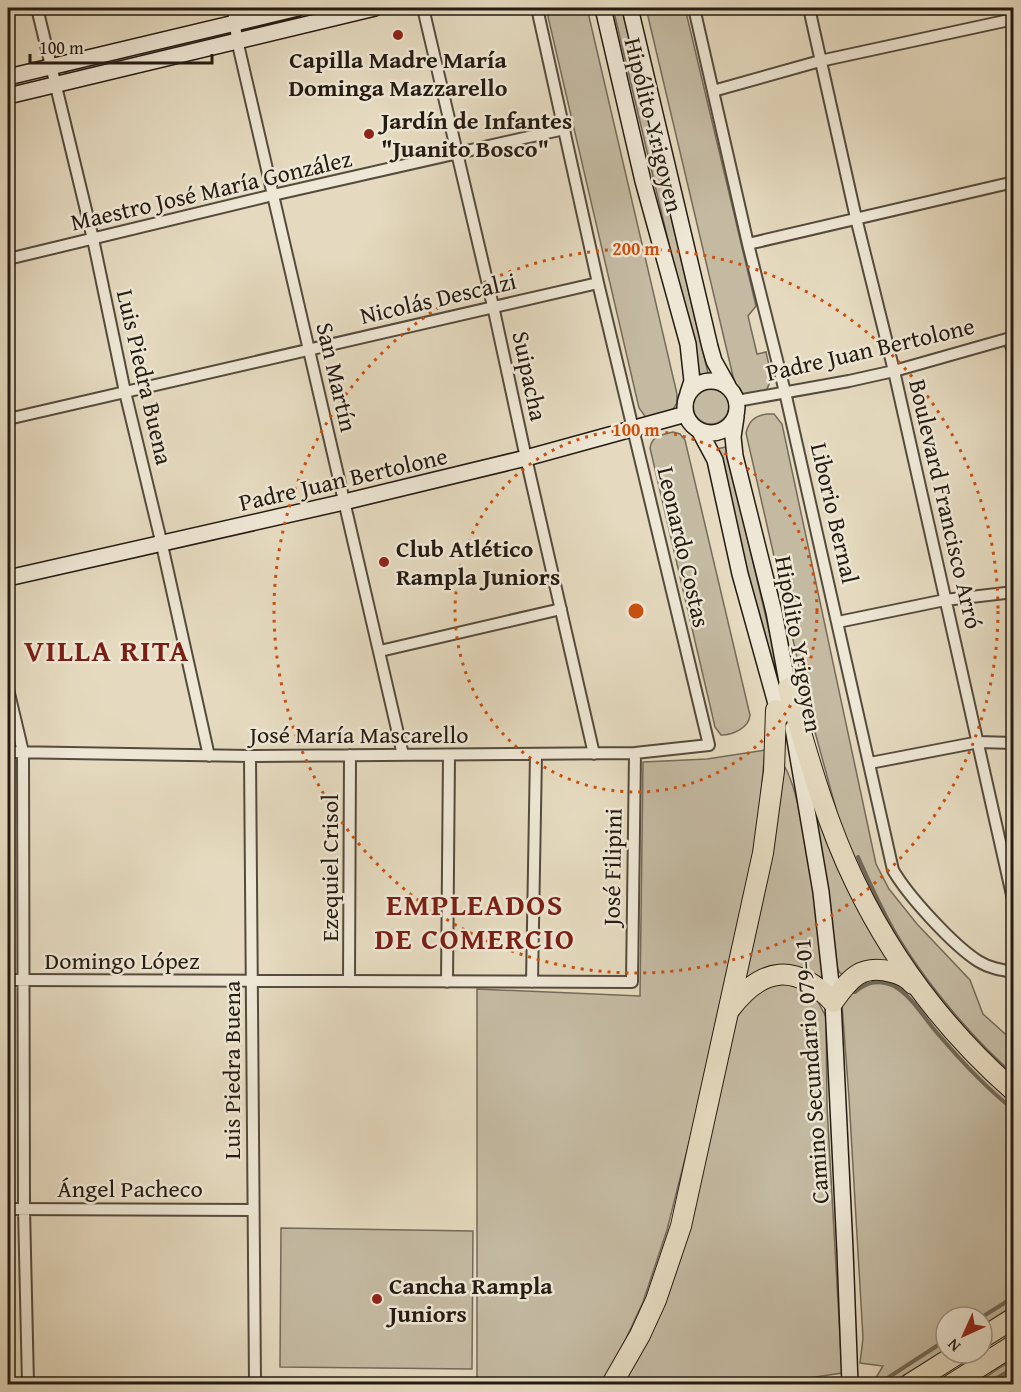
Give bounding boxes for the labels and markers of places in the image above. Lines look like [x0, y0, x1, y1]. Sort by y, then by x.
marker: Capilla Madre María Dominga Mazzarello [391, 28, 405, 42]
place label: Capilla Madre María Dominga Mazzarello [288, 42, 508, 105]
place label: Jardín de Infantes "Juanito Bosco" [377, 103, 572, 166]
marker: Jardín de Infantes "Juanito Bosco" [362, 127, 376, 141]
place label: Club Atlético Rampla Juniors [396, 531, 560, 594]
marker: Club Atlético Rampla Juniors [377, 555, 391, 569]
centre of rings [626, 601, 646, 621]
place label: Cancha Rampla Juniors [385, 1268, 553, 1331]
marker: Cancha Rampla Juniors [370, 1292, 384, 1306]

